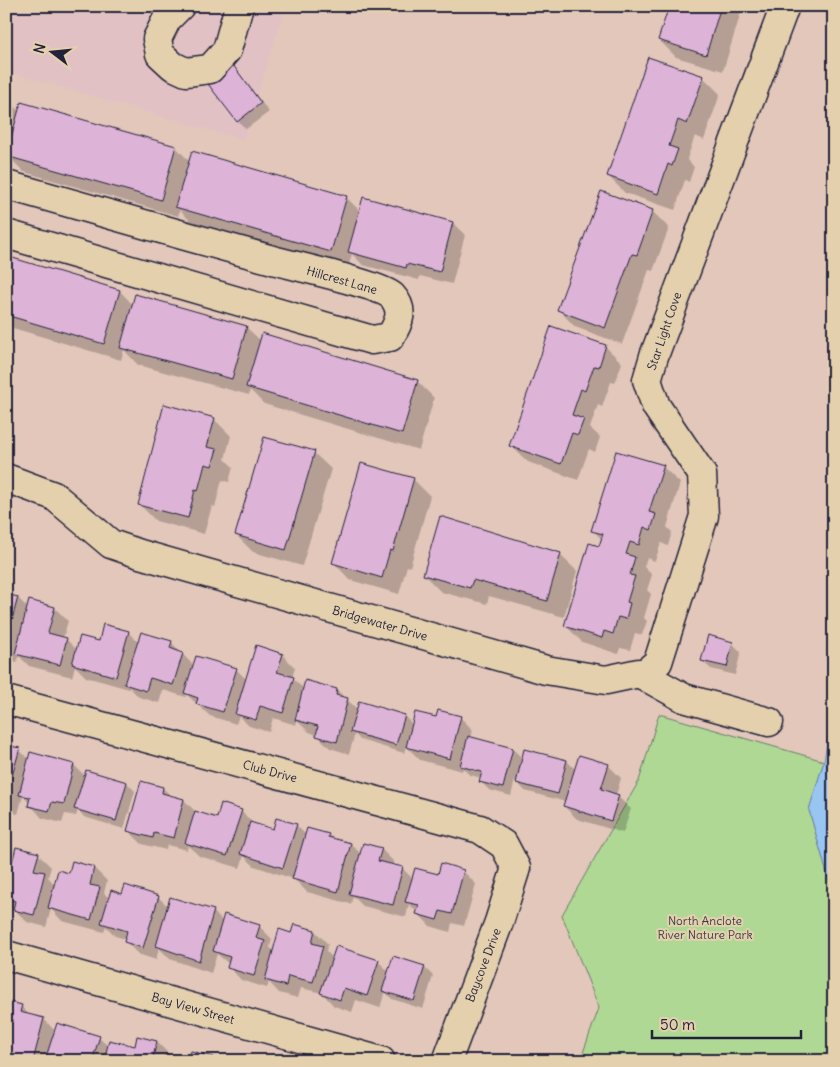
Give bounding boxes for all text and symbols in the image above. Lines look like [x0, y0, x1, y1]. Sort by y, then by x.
north arrow [28, 28, 78, 78]
text: N [30, 41, 49, 56]
street label: Hillcrest Lane [305, 263, 379, 297]
street label: Star Light Cove [644, 290, 684, 372]
street label: Bridgewater Drive [331, 602, 429, 644]
street label: Club Drive [241, 757, 299, 785]
park label: North Anclote River Nature Park [657, 913, 753, 942]
street label: Baycove Drive [462, 926, 504, 1004]
street label: Bay View Street [150, 989, 236, 1027]
scale bar [652, 1007, 801, 1039]
text: 50 m [660, 1015, 695, 1034]

